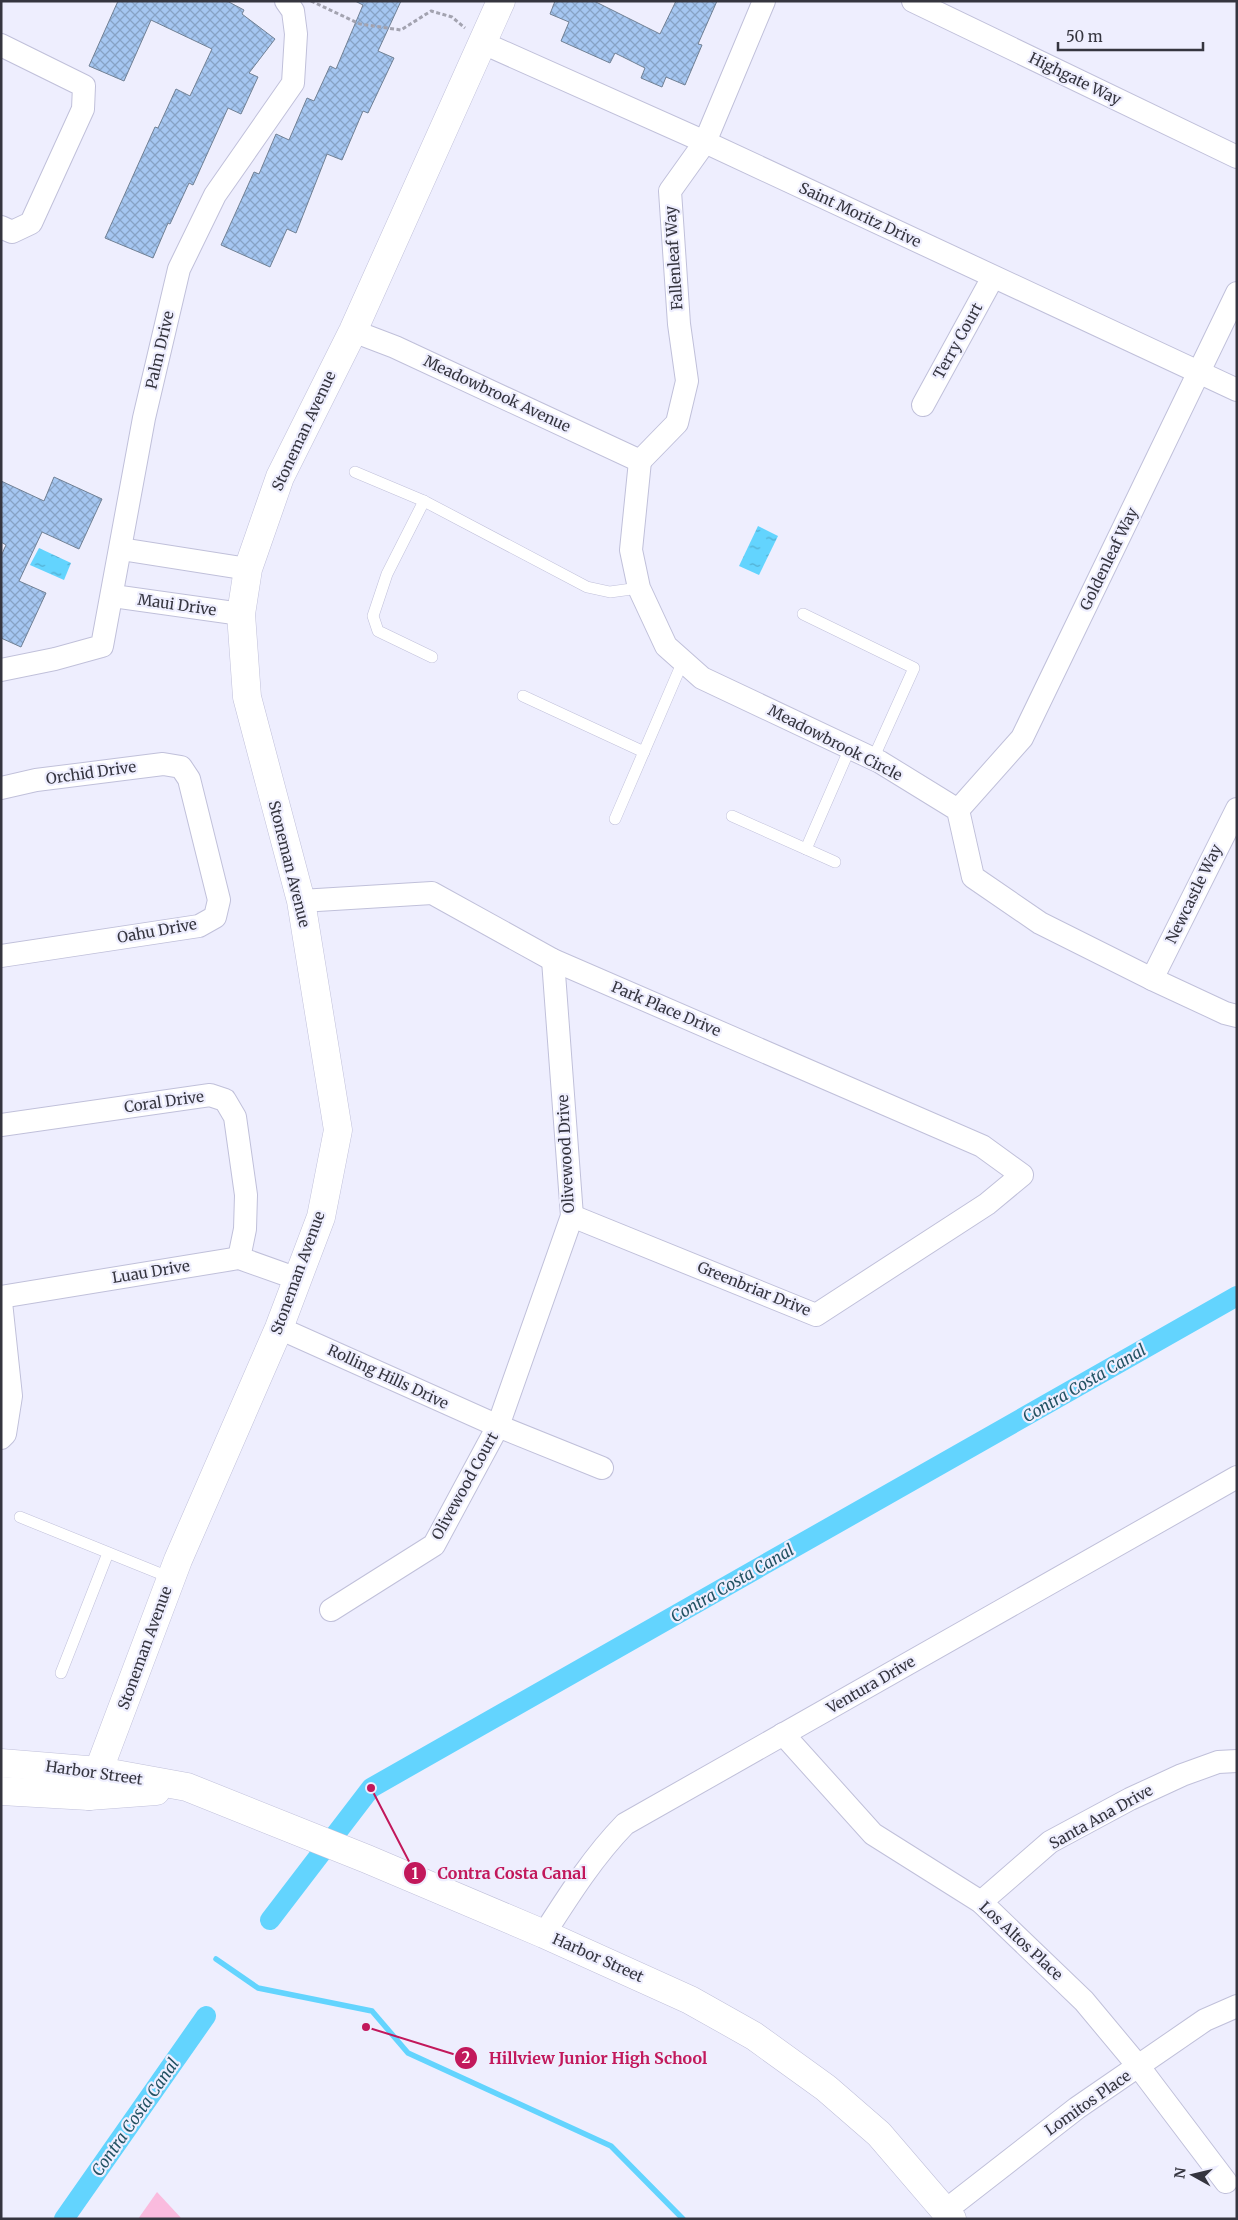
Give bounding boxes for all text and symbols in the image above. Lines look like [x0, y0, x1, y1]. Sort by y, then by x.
scale bar [1058, 20, 1203, 52]
text: 50 m [1066, 27, 1103, 46]
street label: Highgate Way [1026, 48, 1125, 109]
street label: Saint Moritz Drive [796, 178, 924, 251]
street label: Fallenleaf Way [660, 205, 687, 311]
street label: Terry Court [929, 299, 986, 382]
street label: Palm Drive [141, 309, 178, 391]
street label: Meadowbrook Avenue [421, 351, 574, 436]
street label: Stoneman Avenue [267, 368, 340, 494]
street label: Goldenleaf Way [1075, 504, 1142, 613]
street label: Maui Drive [136, 590, 218, 619]
street label: Meadowbrook Circle [765, 700, 906, 785]
street label: Orchid Drive [45, 757, 137, 788]
street label: Stoneman Avenue [265, 799, 314, 929]
street label: Newcastle Way [1161, 841, 1226, 946]
street label: Oahu Drive [116, 914, 198, 947]
street label: Park Place Drive [609, 977, 724, 1040]
street label: Coral Drive [123, 1086, 205, 1116]
street label: Olivewood Drive [553, 1094, 578, 1214]
street label: Stoneman Avenue [266, 1208, 329, 1337]
street label: Luau Drive [111, 1256, 191, 1287]
street label: Greenbriar Drive [695, 1257, 814, 1320]
water label: Contra Costa Canal [1019, 1339, 1149, 1426]
street label: Rolling Hills Drive [325, 1340, 452, 1413]
street label: Olivewood Court [427, 1429, 502, 1543]
water label: Contra Costa Canal [667, 1539, 797, 1626]
street label: Stoneman Avenue [113, 1583, 176, 1712]
street label: Ventura Drive [822, 1652, 919, 1718]
street label: Harbor Street [44, 1756, 144, 1789]
street label: Santa Ana Drive [1046, 1780, 1156, 1853]
callout: Contra Costa Canal [402, 1858, 596, 1889]
text: Contra Costa Canal [438, 1863, 586, 1883]
text: 1 [412, 1864, 419, 1883]
street label: Los Altos Place [976, 1897, 1067, 1984]
street label: Harbor Street [550, 1929, 647, 1986]
callout: Hillview Junior High School [454, 2043, 717, 2074]
text: 2 [462, 2048, 471, 2067]
text: Hillview Junior High School [489, 2048, 707, 2068]
water label: Contra Costa Canal [87, 2054, 183, 2180]
street label: Lomitos Place [1041, 2066, 1134, 2139]
north arrow [1168, 2150, 1218, 2200]
text: N [1170, 2166, 1190, 2180]

